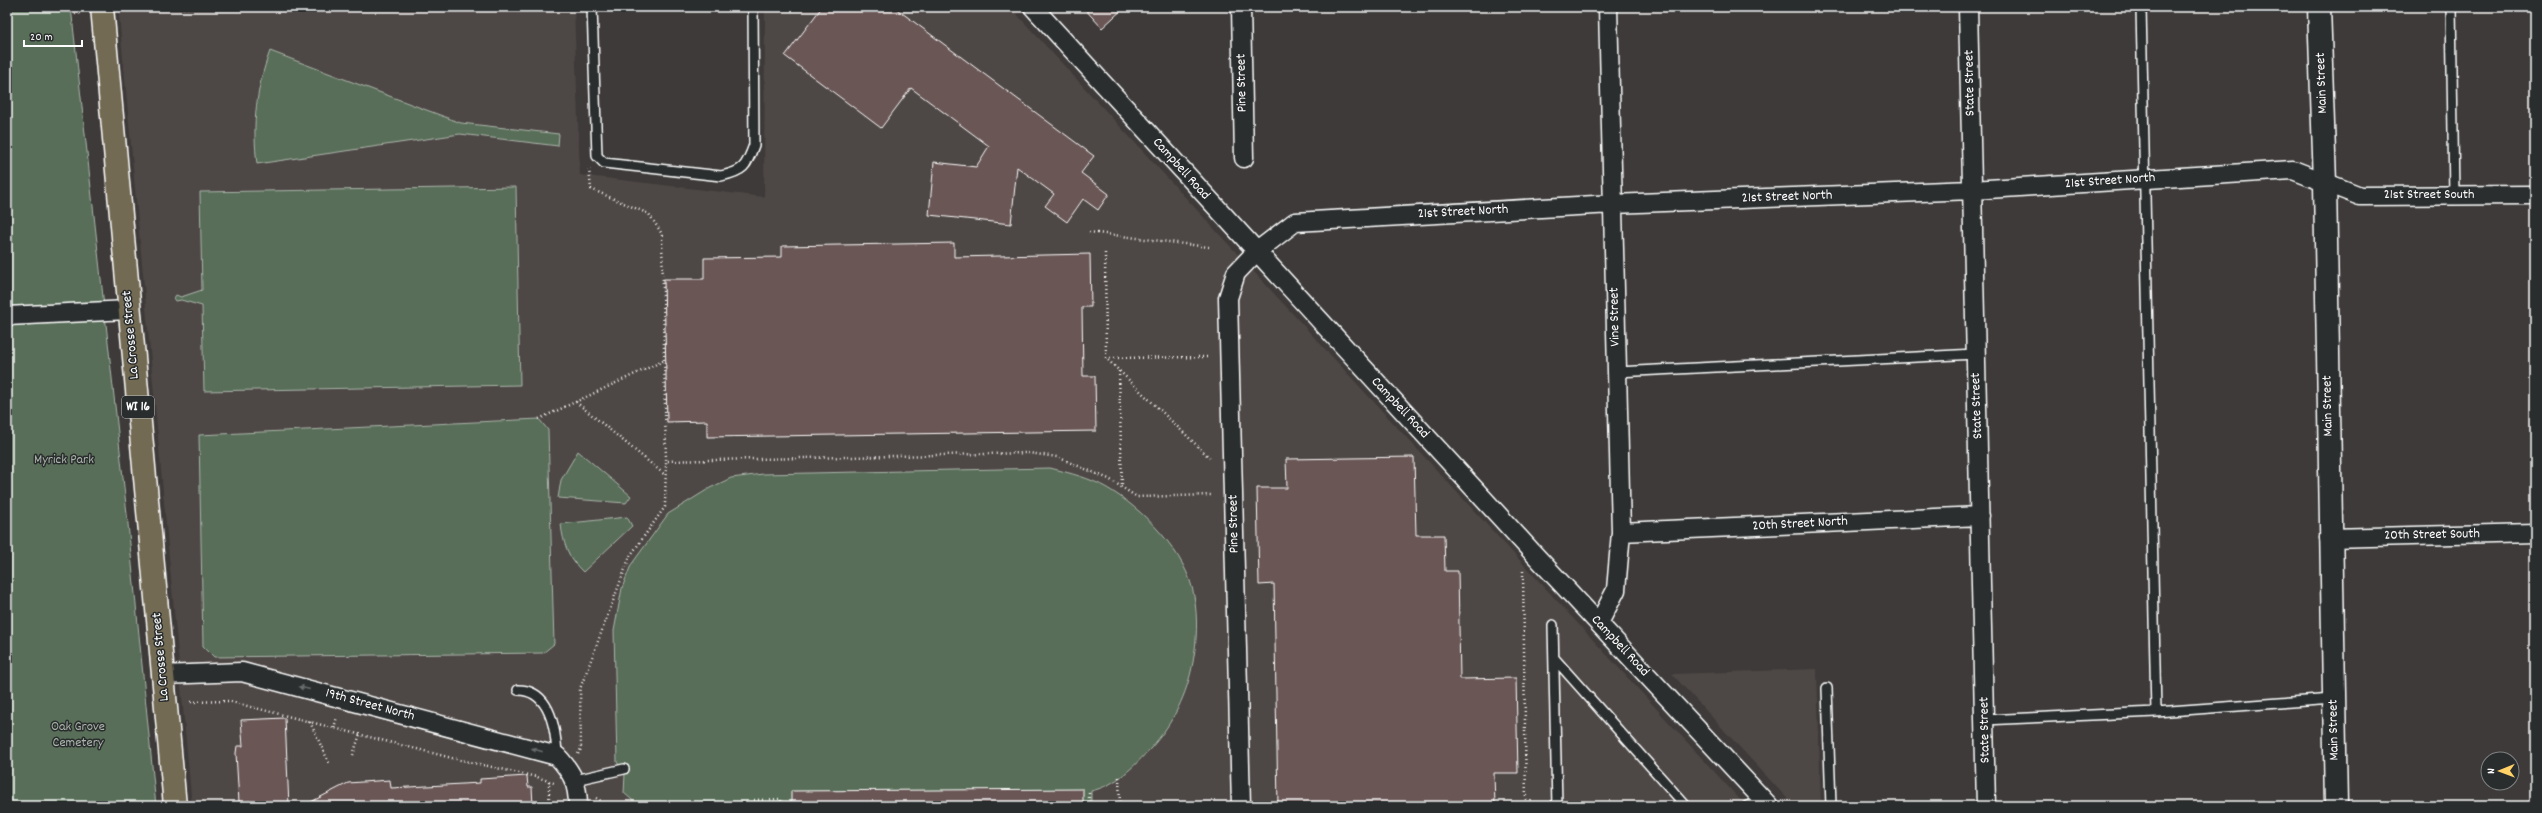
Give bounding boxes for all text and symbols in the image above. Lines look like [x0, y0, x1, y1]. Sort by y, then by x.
scale bar [24, 22, 82, 48]
text: 20 m [30, 29, 53, 46]
street label: State Street [1959, 50, 1981, 116]
street label: Main Street [2311, 52, 2333, 114]
street label: Pine Street [1231, 53, 1253, 113]
street label: Campbell Road [1148, 133, 1214, 205]
street label: 21st Street North [2064, 168, 2156, 194]
street label: 21st Street North [1741, 185, 1833, 209]
street label: 21st Street South [2384, 185, 2474, 205]
street label: 21st Street North [1417, 200, 1509, 224]
street label: Vine Street [1604, 287, 1626, 347]
street label: La Crosse Street [117, 290, 145, 380]
street label: State Street [1966, 372, 1988, 440]
street label: Campbell Road [1366, 373, 1434, 443]
street label: Main Street [2317, 375, 2339, 437]
road number: WI 16 [122, 396, 154, 418]
park label: Myrick Park [34, 450, 94, 470]
street label: Pine Street [1223, 494, 1245, 554]
street label: 20th Street North [1752, 512, 1848, 536]
street label: 20th Street South [2384, 524, 2480, 546]
street label: Campbell Road [1586, 611, 1654, 681]
street label: La Crosse Street [147, 612, 175, 702]
one-way arrow [297, 684, 310, 690]
street label: 19th Street North [323, 684, 417, 726]
street label: State Street [1974, 697, 1996, 763]
street label: Main Street [2323, 699, 2345, 761]
park label: Oak Grove Cemetery [51, 717, 105, 753]
one-way arrow [531, 747, 543, 753]
north arrow [2480, 751, 2520, 791]
text: N [2484, 768, 2500, 774]

